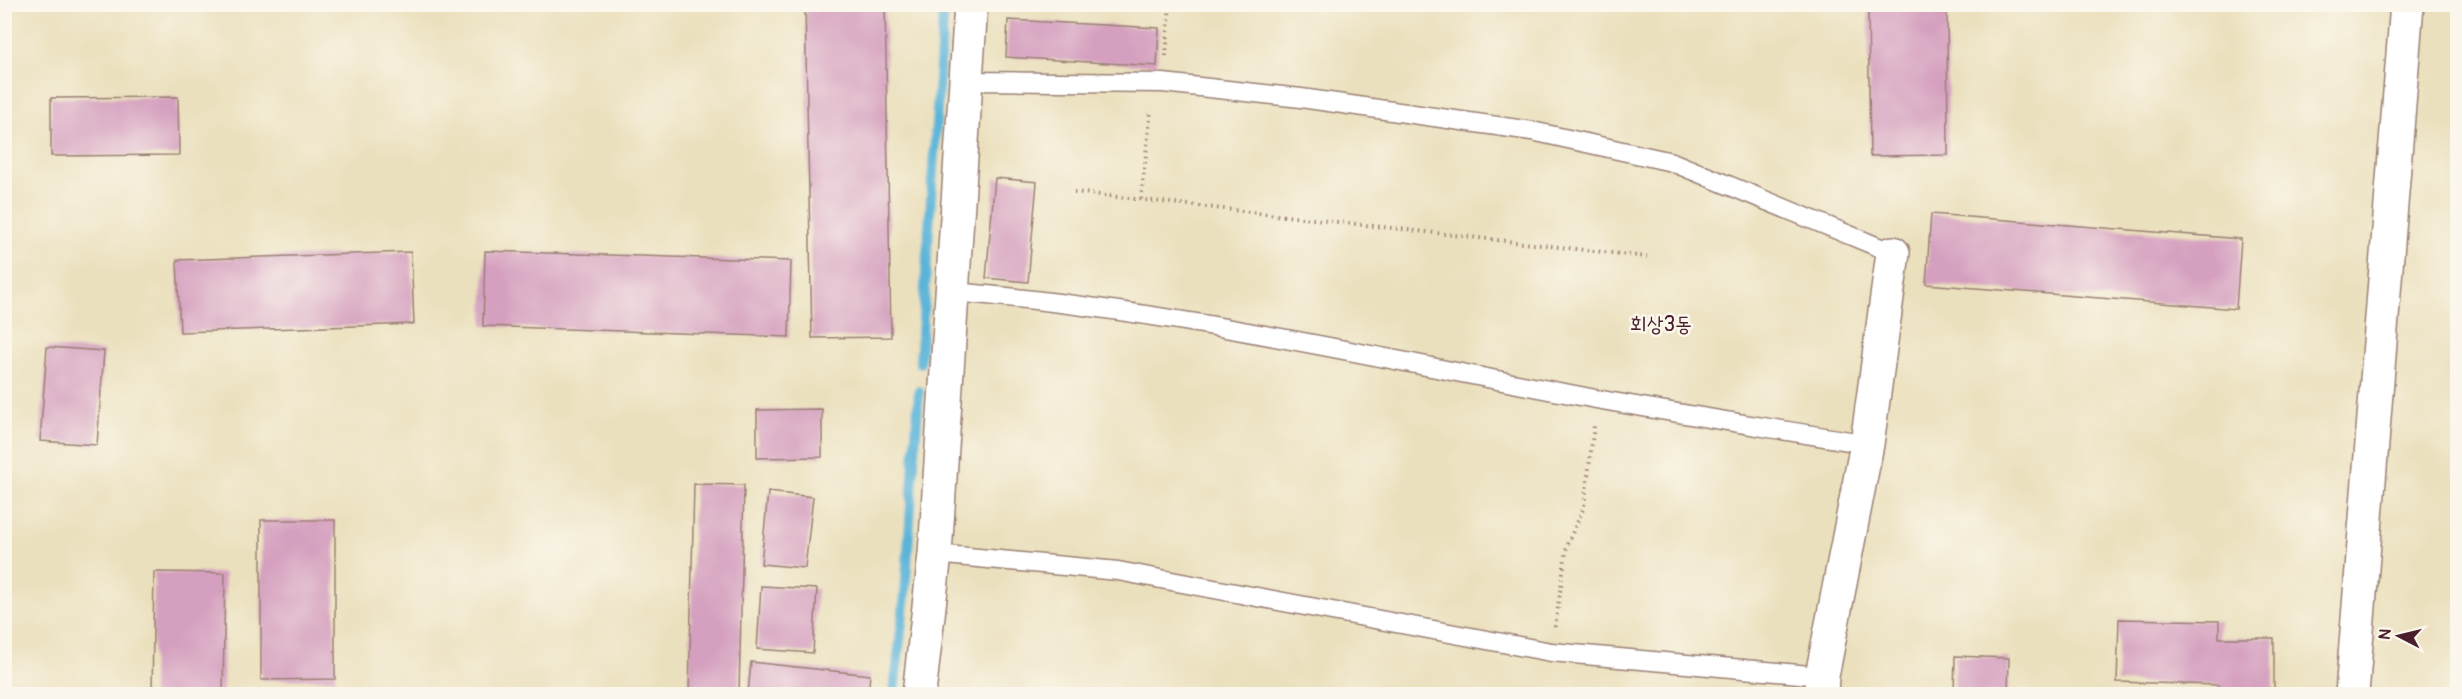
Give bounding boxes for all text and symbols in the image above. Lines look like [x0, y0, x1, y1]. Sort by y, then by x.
district label: 회상3동 [1630, 311, 1692, 338]
north arrow [2369, 606, 2429, 666]
text: N [2375, 628, 2396, 641]

